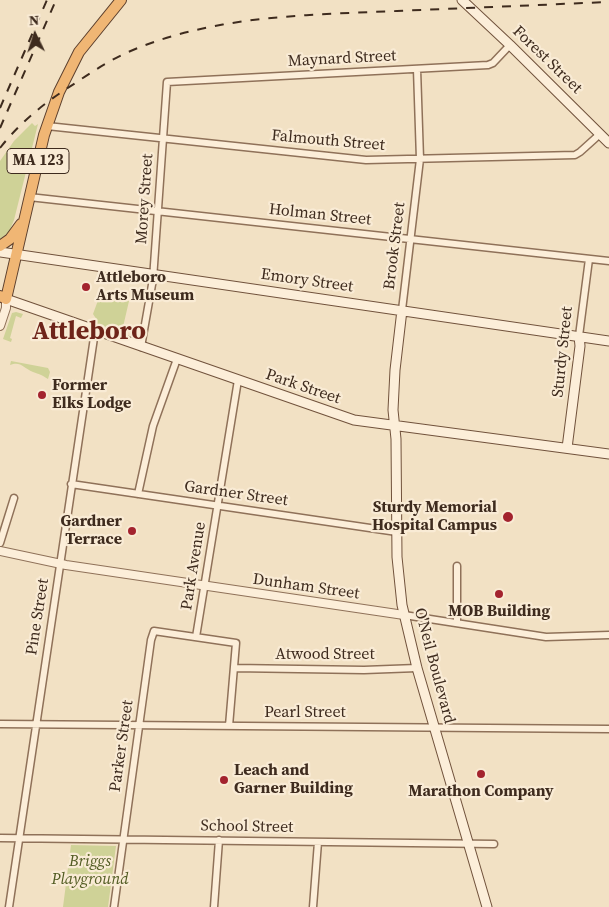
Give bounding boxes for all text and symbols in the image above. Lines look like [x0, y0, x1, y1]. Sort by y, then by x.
north arrow [10, 10, 60, 60]
text: N [28, 10, 40, 30]
street label: Forest Street [508, 22, 586, 98]
street label: Maynard Street [287, 47, 397, 71]
street label: Falmouth Street [270, 126, 386, 156]
road number: MA 123 [7, 148, 69, 174]
street label: Morey Street [132, 153, 158, 245]
street label: Holman Street [268, 200, 372, 230]
street label: Brook Street [380, 201, 410, 291]
street label: Emory Street [260, 265, 354, 297]
place label: Attleboro Arts Museum [96, 268, 194, 306]
marker: Attleboro Arts Museum [80, 281, 92, 293]
street label: Sturdy Street [549, 306, 577, 398]
district label: Attleboro [32, 316, 146, 348]
street label: Park Street [263, 365, 343, 409]
place label: Former Elks Lodge [52, 376, 131, 414]
marker: Former Elks Lodge [36, 389, 48, 401]
street label: Gardner Street [183, 477, 289, 511]
place label: Sturdy Memorial Hospital Campus [372, 498, 497, 536]
marker: Sturdy Memorial Hospital Campus [501, 510, 515, 524]
place label: Gardner Terrace [61, 512, 122, 550]
street label: Park Avenue [178, 521, 210, 611]
marker: Gardner Terrace [126, 525, 138, 537]
street label: Dunham Street [251, 570, 361, 604]
street label: Pine Street [22, 577, 54, 657]
marker: MOB Building [493, 588, 505, 600]
place label: MOB Building [448, 602, 550, 622]
street label: O'Neil Boulevard [409, 606, 459, 726]
street label: Atwood Street [275, 645, 375, 665]
street label: Parker Street [106, 699, 138, 793]
street label: Pearl Street [264, 703, 346, 723]
place label: Leach and Garner Building [234, 761, 353, 799]
marker: Marathon Company [475, 768, 487, 780]
marker: Leach and Garner Building [218, 774, 230, 786]
place label: Marathon Company [408, 782, 554, 802]
street label: School Street [200, 817, 294, 837]
park label: Briggs Playground [51, 852, 129, 890]

